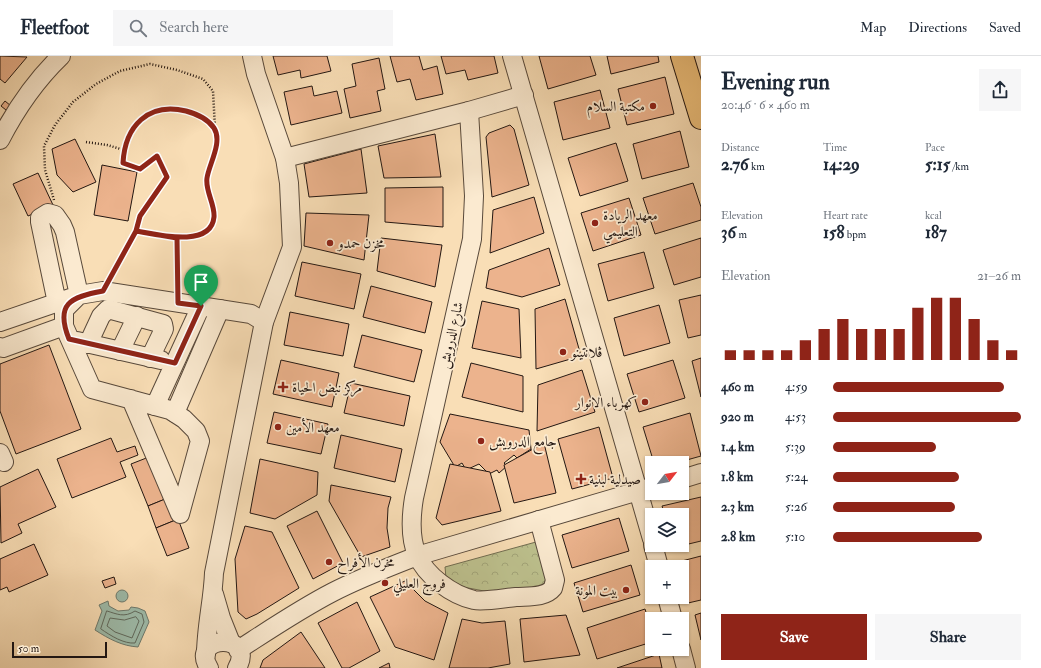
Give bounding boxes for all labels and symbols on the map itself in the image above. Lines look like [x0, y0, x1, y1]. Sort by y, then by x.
place label: مكتبة السلام [587, 98, 645, 119]
marker: مكتبة السلام [648, 101, 658, 111]
place label: معهد الريادة التعليمي [603, 207, 658, 244]
marker: معهد الريادة التعليمي [590, 218, 600, 228]
place label: مخزن حمدو [336, 235, 385, 252]
marker: مخزن حمدو [325, 238, 335, 248]
pin [184, 265, 218, 306]
street label: شارع الدرويش [435, 300, 470, 371]
place label: ڤلانتينو [569, 344, 602, 361]
marker: ڤلانتينو [558, 347, 568, 357]
place label: مركز نبض الحياة [292, 379, 362, 397]
marker: مركز نبض الحياة [277, 381, 289, 393]
place label: كهرباء الانوار [573, 394, 637, 411]
marker: كهرباء الانوار [640, 397, 650, 407]
place label: معهد الأمين [286, 417, 340, 436]
marker: معهد الأمين [273, 422, 283, 432]
place label: جامع الدرويش [489, 433, 557, 455]
marker: جامع الدرويش [476, 436, 486, 446]
north arrow [645, 456, 689, 500]
place label: صيدلية لبنية [589, 471, 641, 488]
marker: صيدلية لبنية [576, 474, 586, 484]
place label: مخرن الأفراح [337, 552, 395, 575]
marker: مخرن الأفراح [324, 557, 334, 567]
place label: فروج العليلي [393, 575, 446, 596]
marker: فروج العليلي [380, 578, 390, 588]
place label: بيت المونة [575, 582, 618, 599]
marker: بيت المونة [621, 585, 631, 595]
scale bar [12, 640, 107, 659]

